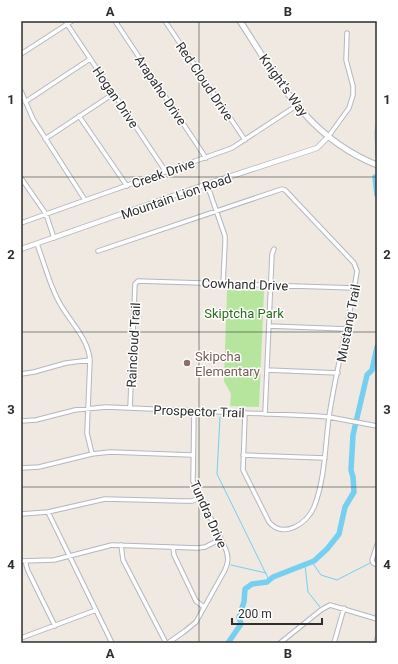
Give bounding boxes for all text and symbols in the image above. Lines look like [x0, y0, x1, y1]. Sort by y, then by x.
text: A [106, 4, 115, 19]
text: B [284, 4, 292, 19]
street label: Red Cloud Drive [173, 39, 236, 123]
street label: Knight's Way [256, 51, 311, 119]
street label: Arapaho Drive [132, 52, 190, 128]
street label: Hogan Drive [90, 64, 142, 131]
text: 1 [7, 92, 15, 107]
text: 1 [383, 92, 391, 107]
street label: Creek Drive [130, 156, 197, 191]
street label: Mountain Lion Road [119, 171, 233, 222]
text: 2 [7, 247, 15, 262]
text: 2 [383, 247, 391, 262]
street label: Cowhand Drive [201, 275, 289, 294]
street label: Mustang Trail [334, 283, 363, 363]
street label: Raincloud Trail [124, 302, 143, 388]
park label: Skiptcha Park [204, 306, 284, 321]
place label: Skipcha Elementary [195, 349, 260, 379]
marker: Skipcha Elementary [182, 358, 192, 368]
text: 3 [7, 402, 15, 417]
street label: Prospector Trail [153, 402, 245, 421]
text: 3 [383, 402, 391, 417]
street label: Tundra Drive [187, 478, 230, 550]
text: 4 [7, 557, 15, 572]
text: 4 [383, 557, 391, 572]
scale bar [232, 600, 322, 626]
text: 200 m [238, 607, 272, 621]
text: A [106, 646, 115, 661]
text: B [284, 646, 292, 661]

